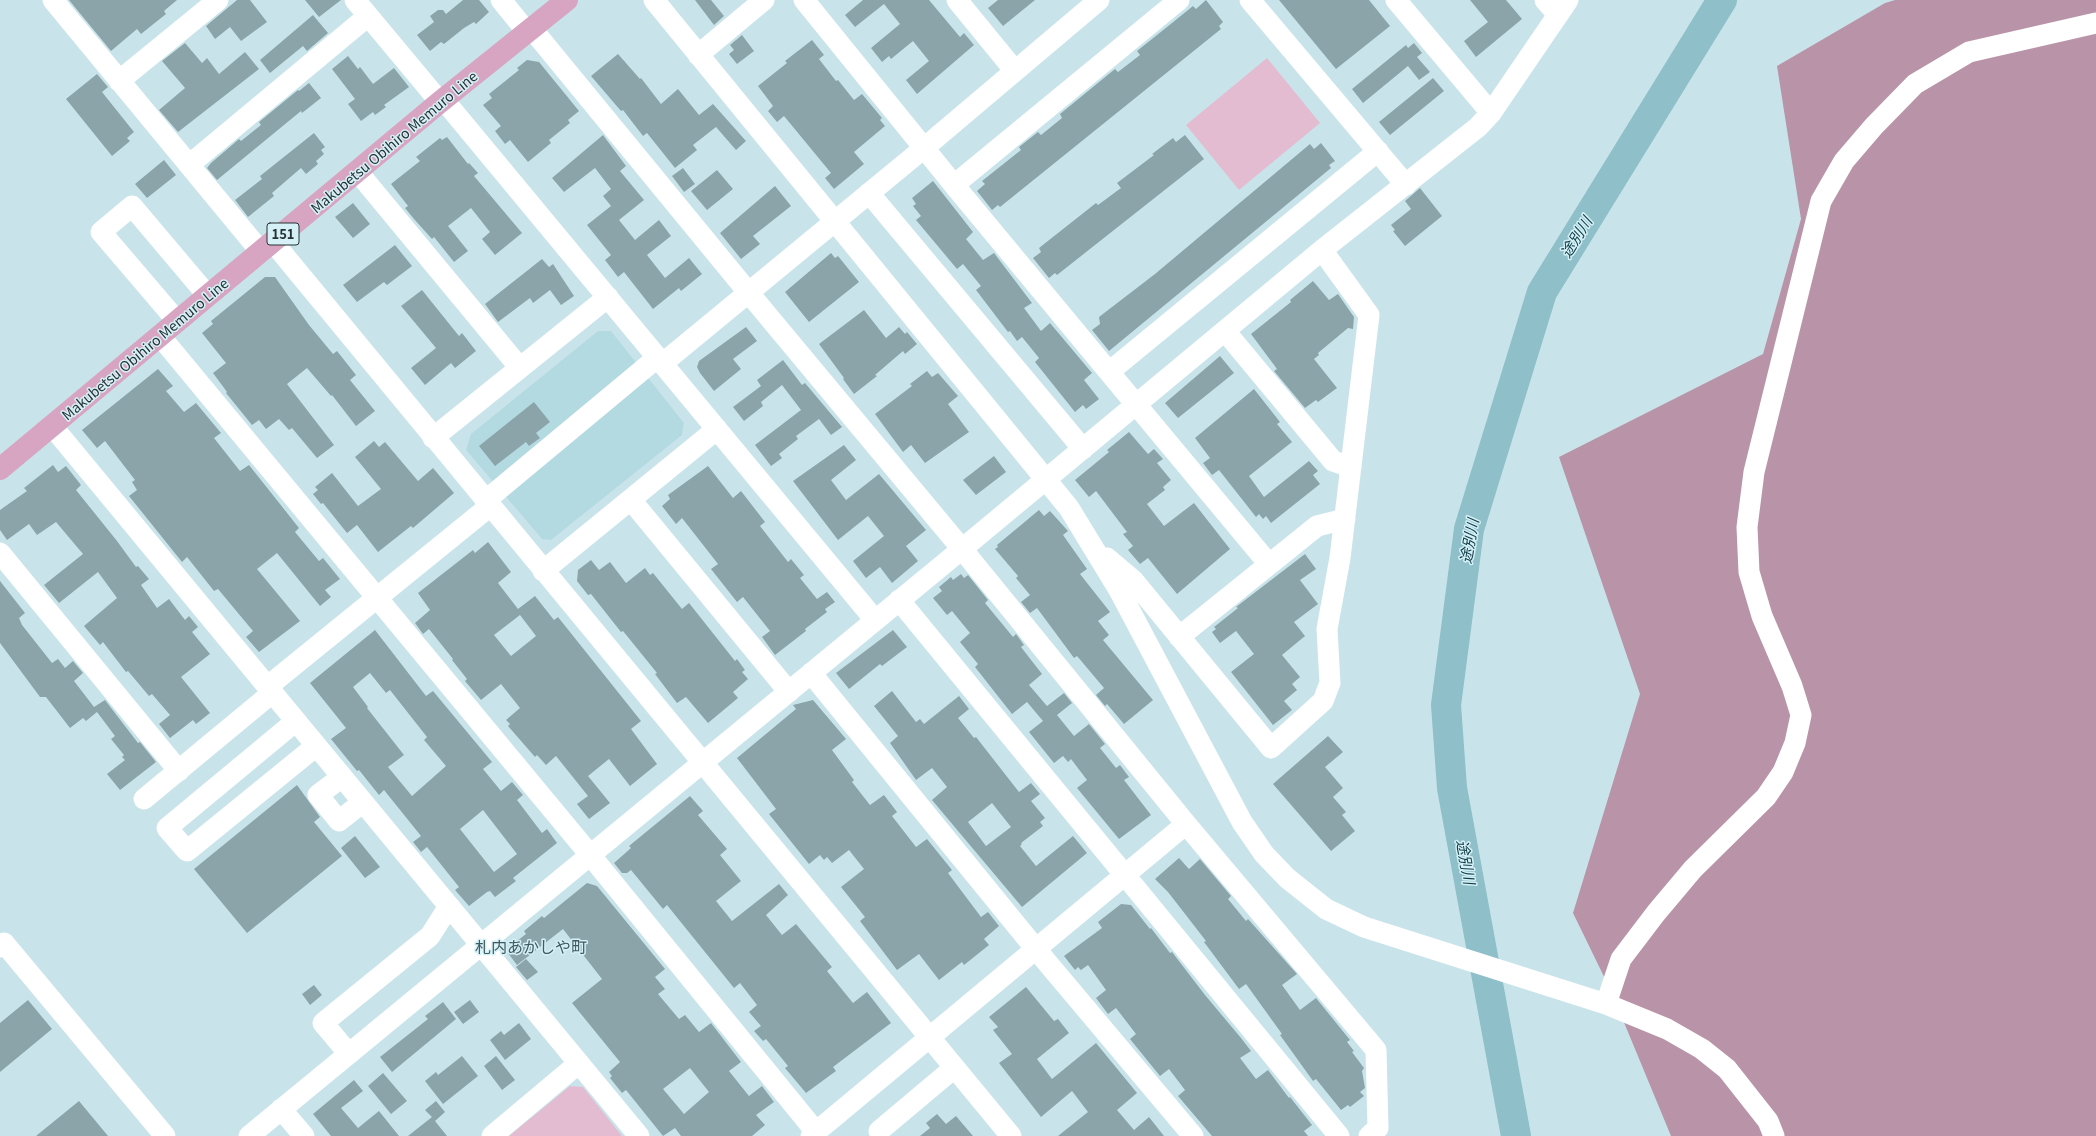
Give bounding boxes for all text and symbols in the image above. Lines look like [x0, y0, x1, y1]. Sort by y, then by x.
street label: Makubetsu Obihiro Memuro Line [307, 67, 481, 217]
water label: 途別川 [1556, 213, 1596, 261]
road number: 151 [267, 223, 299, 245]
street label: Makubetsu Obihiro Memuro Line [58, 274, 232, 424]
water label: 途別川 [1456, 517, 1482, 565]
water label: 途別川 [1453, 838, 1479, 886]
district label: 札内あかしや町 [475, 937, 587, 957]

